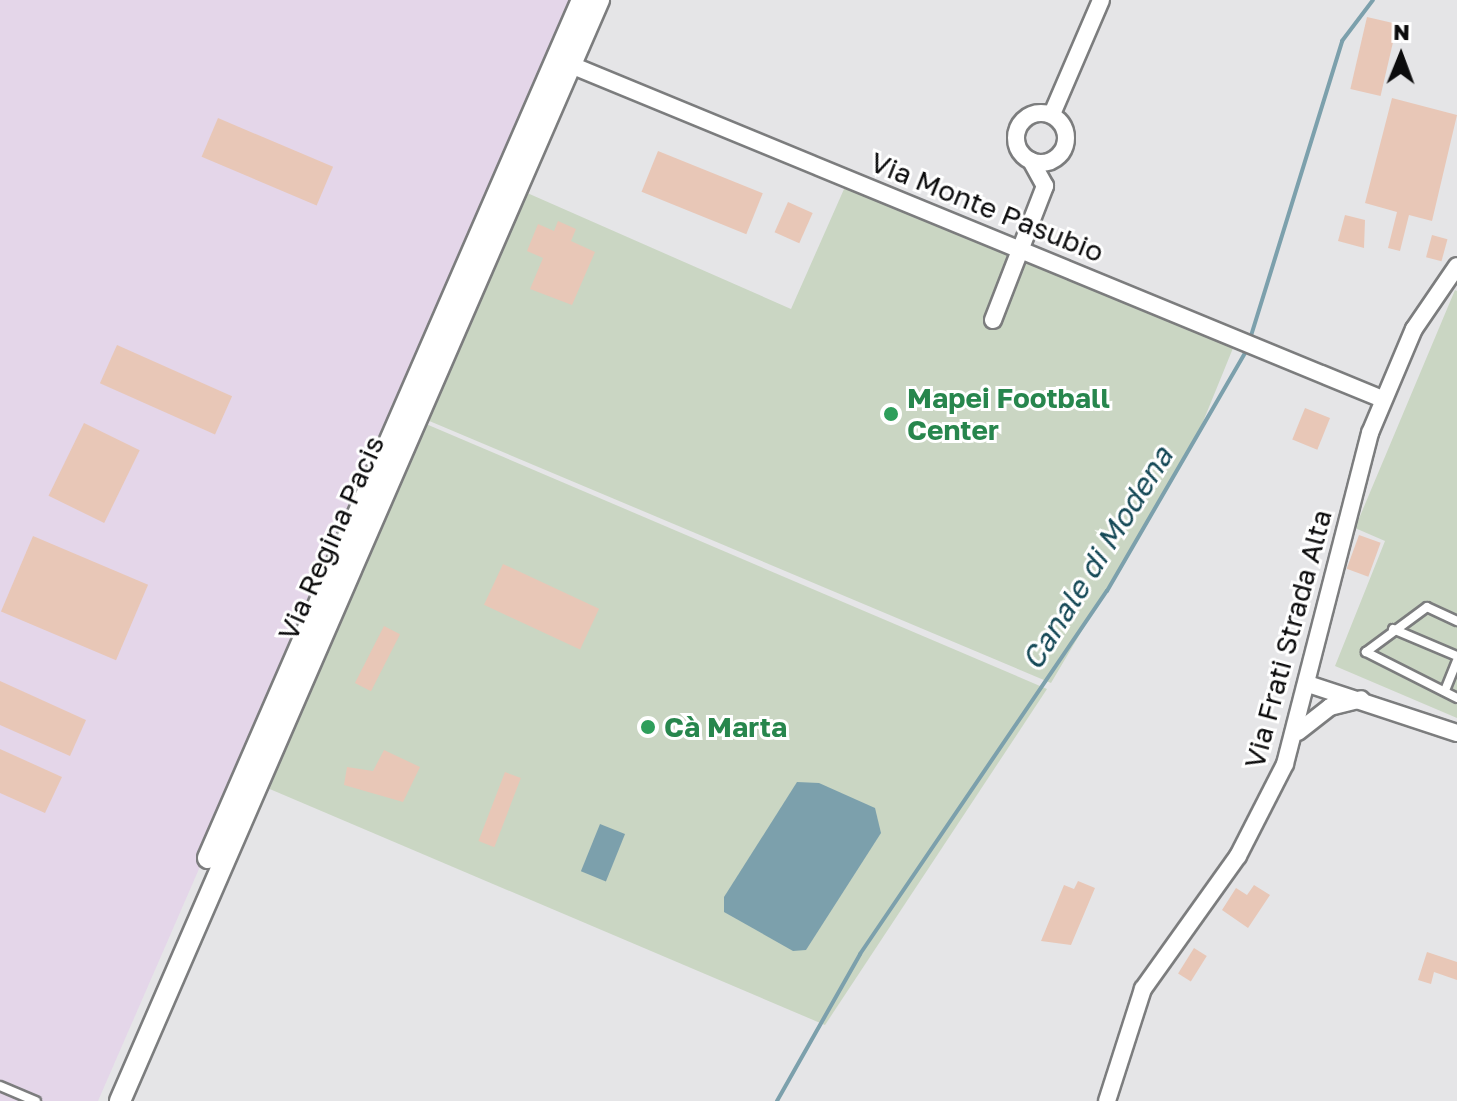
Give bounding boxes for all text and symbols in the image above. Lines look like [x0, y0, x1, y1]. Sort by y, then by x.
north arrow [1361, 16, 1441, 96]
text: N [1393, 18, 1410, 45]
street label: Via Monte Pasubio [865, 145, 1109, 269]
place label: Mapei Football Center [907, 381, 1110, 447]
marker: Mapei Football Center [882, 405, 900, 423]
street label: Via Regina Pacis [271, 431, 391, 645]
water label: Canale di Modena [1014, 440, 1180, 676]
street label: Via Frati Strada Alta [1237, 506, 1339, 772]
place label: Cà Marta [664, 710, 787, 744]
marker: Cà Marta [639, 718, 657, 736]

